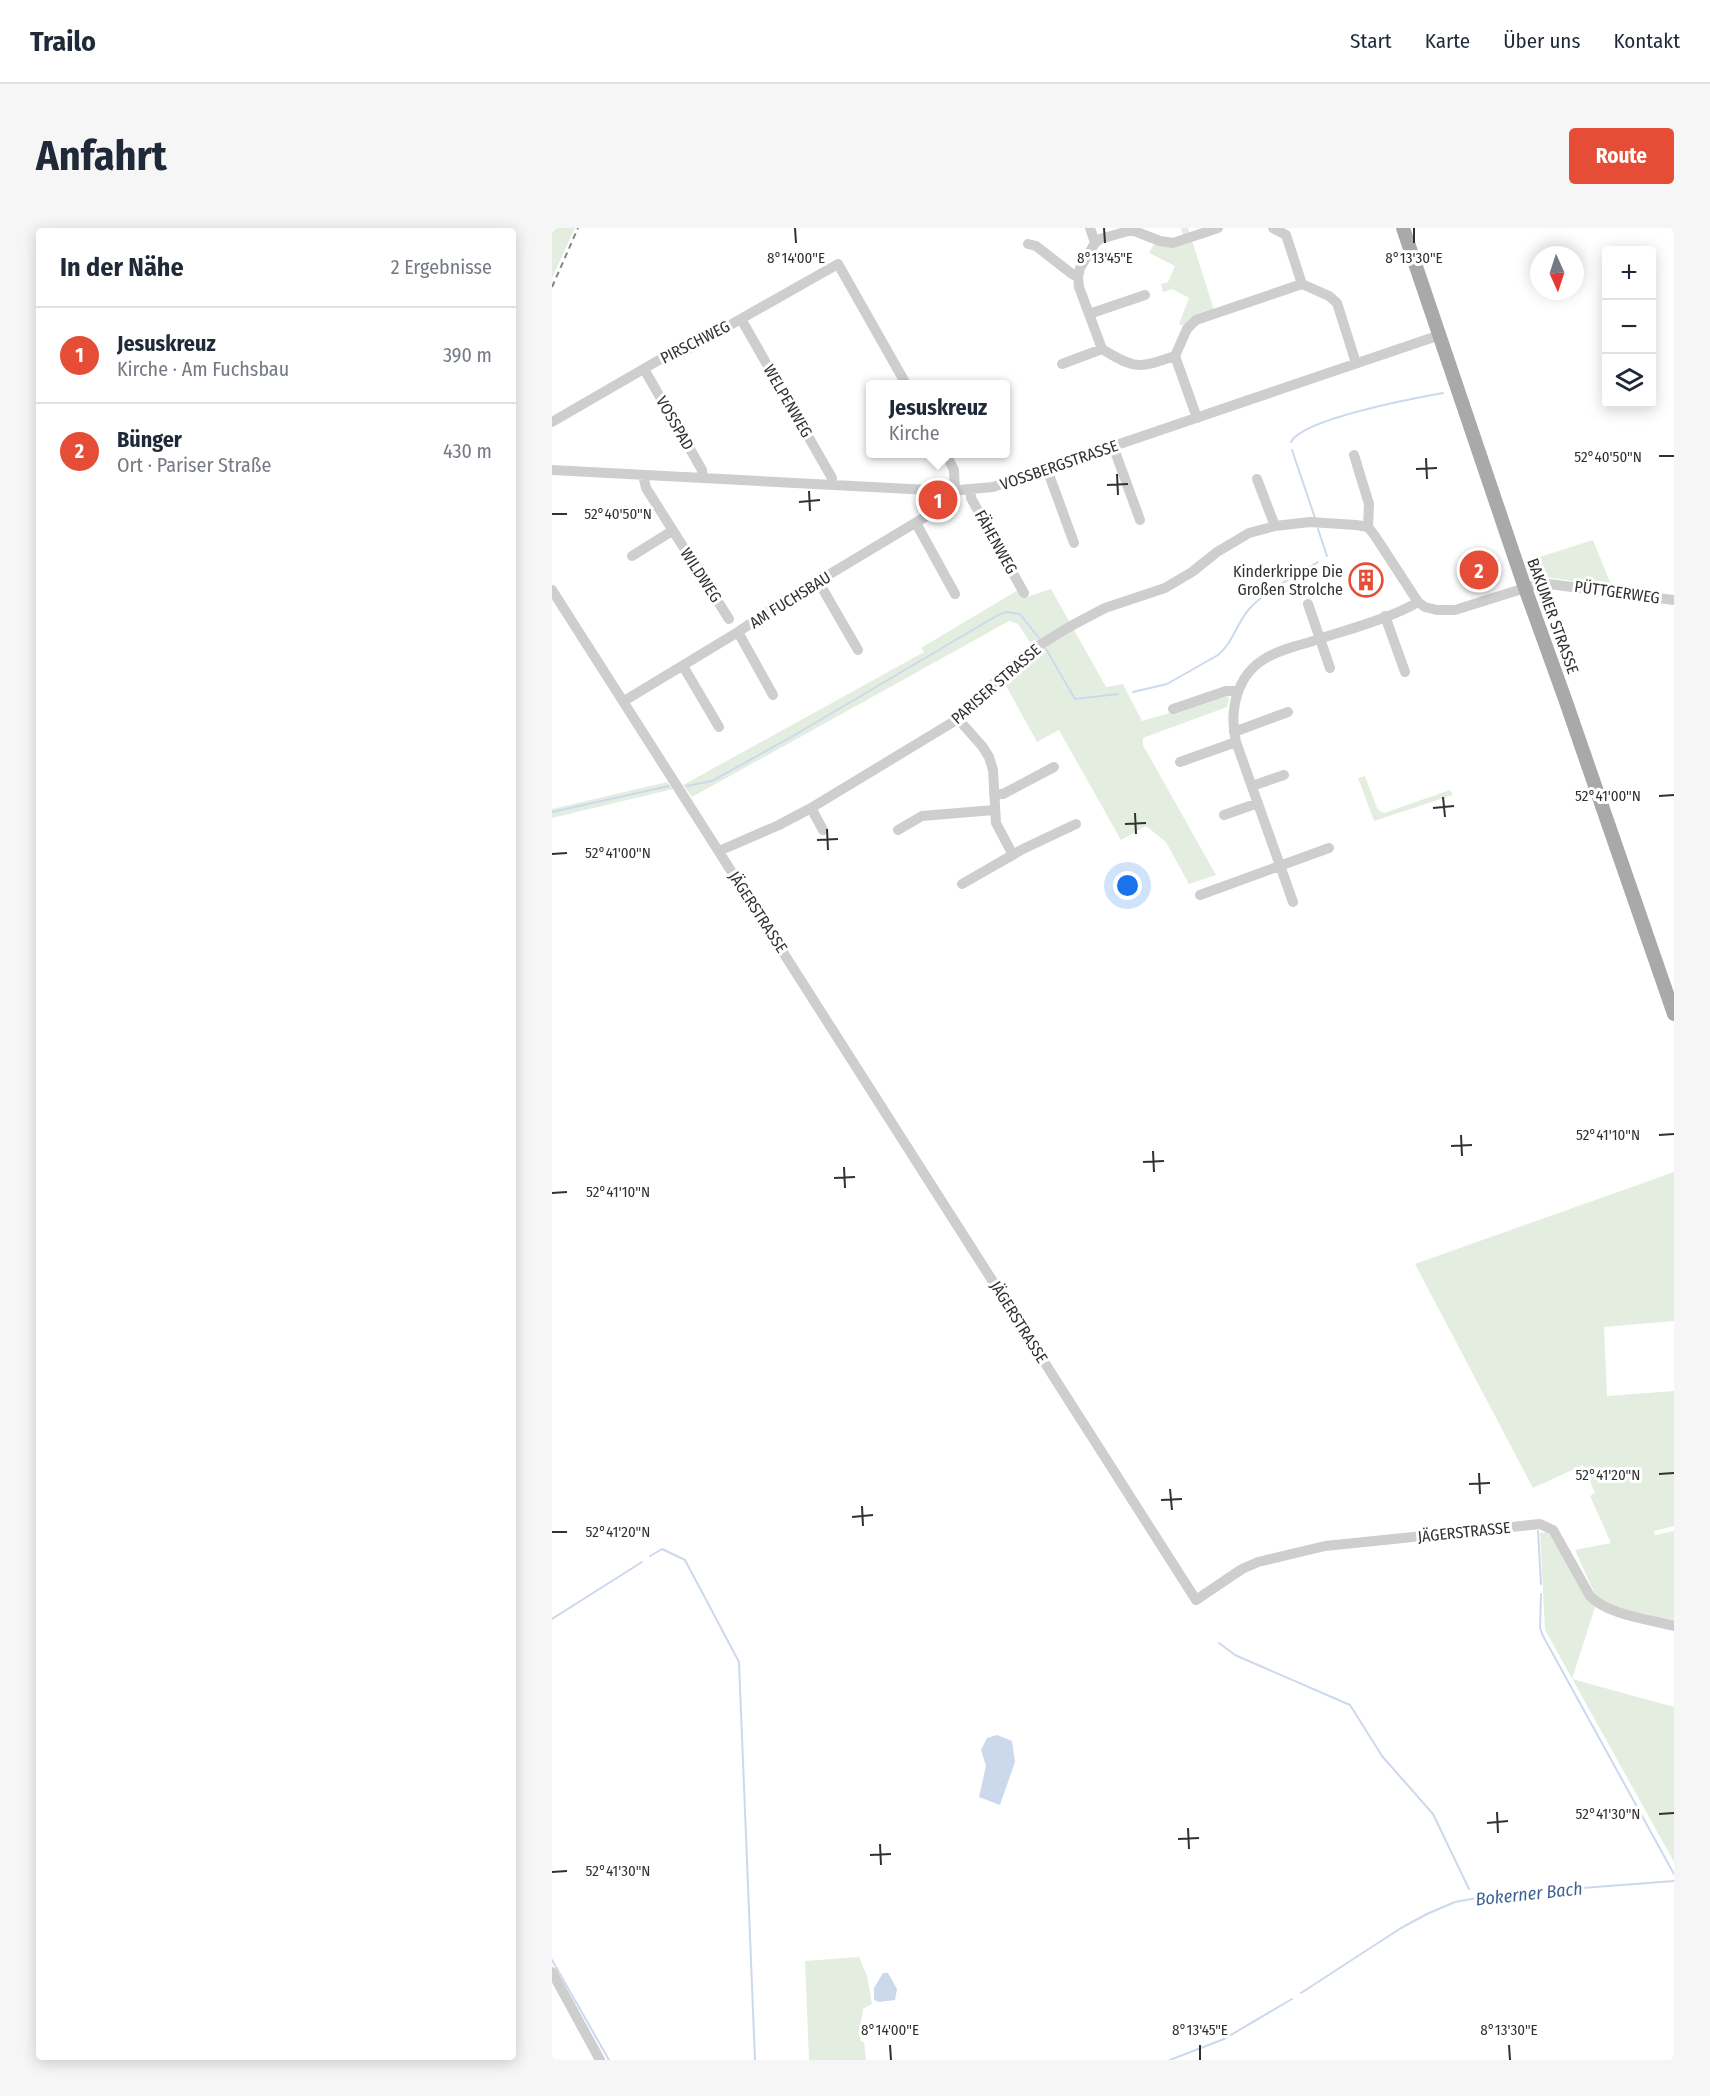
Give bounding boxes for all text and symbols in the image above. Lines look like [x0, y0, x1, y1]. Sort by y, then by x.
text: Trailo [30, 25, 96, 58]
text: Start [1350, 28, 1392, 54]
text: Karte [1425, 28, 1470, 54]
text: Über uns [1503, 28, 1580, 54]
text: Kontakt [1613, 28, 1680, 54]
button: Route [1569, 128, 1674, 184]
text: Anfahrt [36, 131, 167, 181]
north arrow [1530, 246, 1584, 300]
map controls [1602, 246, 1656, 408]
button: + [1602, 246, 1656, 300]
text: 8°14'00"E [767, 249, 825, 267]
text: 8°13'45"E [1077, 249, 1133, 267]
text: 8°13'30"E [1385, 249, 1443, 267]
text: In der Nähe [60, 252, 184, 283]
text: 2 Ergebnisse [391, 255, 492, 279]
button: − [1602, 300, 1656, 354]
street label: PIRSCHWEG [657, 316, 733, 368]
text: Jesuskreuz [117, 330, 216, 357]
text: 1 [75, 343, 84, 367]
text: 390 m [443, 343, 492, 367]
button: layers [1602, 354, 1656, 408]
text: Kirche · Am Fuchsbau [117, 357, 289, 381]
street label: WELPENWEG [760, 361, 816, 441]
popup [866, 380, 1010, 458]
street label: VOSSPAD [652, 393, 698, 453]
text: Jesuskreuz [889, 394, 987, 421]
text: Kirche [889, 421, 940, 445]
text: Bünger [117, 426, 182, 453]
street label: VOSSBERGSTRASSE [998, 436, 1120, 494]
text: 2 [75, 439, 84, 463]
text: 430 m [443, 439, 492, 463]
text: 52°40'50"N [1574, 448, 1642, 466]
text: Ort · Pariser Straße [117, 453, 271, 477]
pin: 1 [918, 478, 958, 522]
text: 52°40'50"N [584, 505, 652, 523]
street label: FÄHENWEG [971, 507, 1021, 577]
street label: WILDWEG [676, 544, 726, 606]
pin: 2 [1460, 548, 1498, 592]
street label: BAKUMER STRASSE [1523, 556, 1583, 676]
place label: Kinderkrippe Die Großen Strolche [1233, 562, 1343, 599]
building icon: Kinderkrippe Die Großen Strolche [1348, 562, 1384, 598]
street label: AM FUCHSBAU [746, 568, 834, 632]
street label: PÜTTGERWEG [1573, 577, 1661, 607]
street label: PARISER STRASSE [948, 640, 1044, 728]
text: 52°41'00"N [1575, 787, 1641, 805]
text: 52°41'00"N [585, 844, 651, 862]
street label: JÄGERSTRASSE [725, 868, 791, 956]
your location [1113, 871, 1142, 900]
text: 52°41'10"N [1576, 1126, 1640, 1144]
text: 52°41'10"N [586, 1183, 650, 1201]
street label: JÄGERSTRASSE [986, 1277, 1052, 1367]
text: 52°41'20"N [1576, 1466, 1640, 1484]
street label: JÄGERSTRASSE [1417, 1518, 1511, 1546]
text: 52°41'20"N [586, 1523, 650, 1541]
text: 52°41'30"N [1576, 1805, 1640, 1823]
text: 52°41'30"N [586, 1862, 650, 1880]
water label: Bokerner Bach [1474, 1877, 1584, 1911]
text: 8°14'00"E [861, 2021, 919, 2039]
text: 8°13'45"E [1172, 2021, 1228, 2039]
text: 8°13'30"E [1480, 2021, 1538, 2039]

